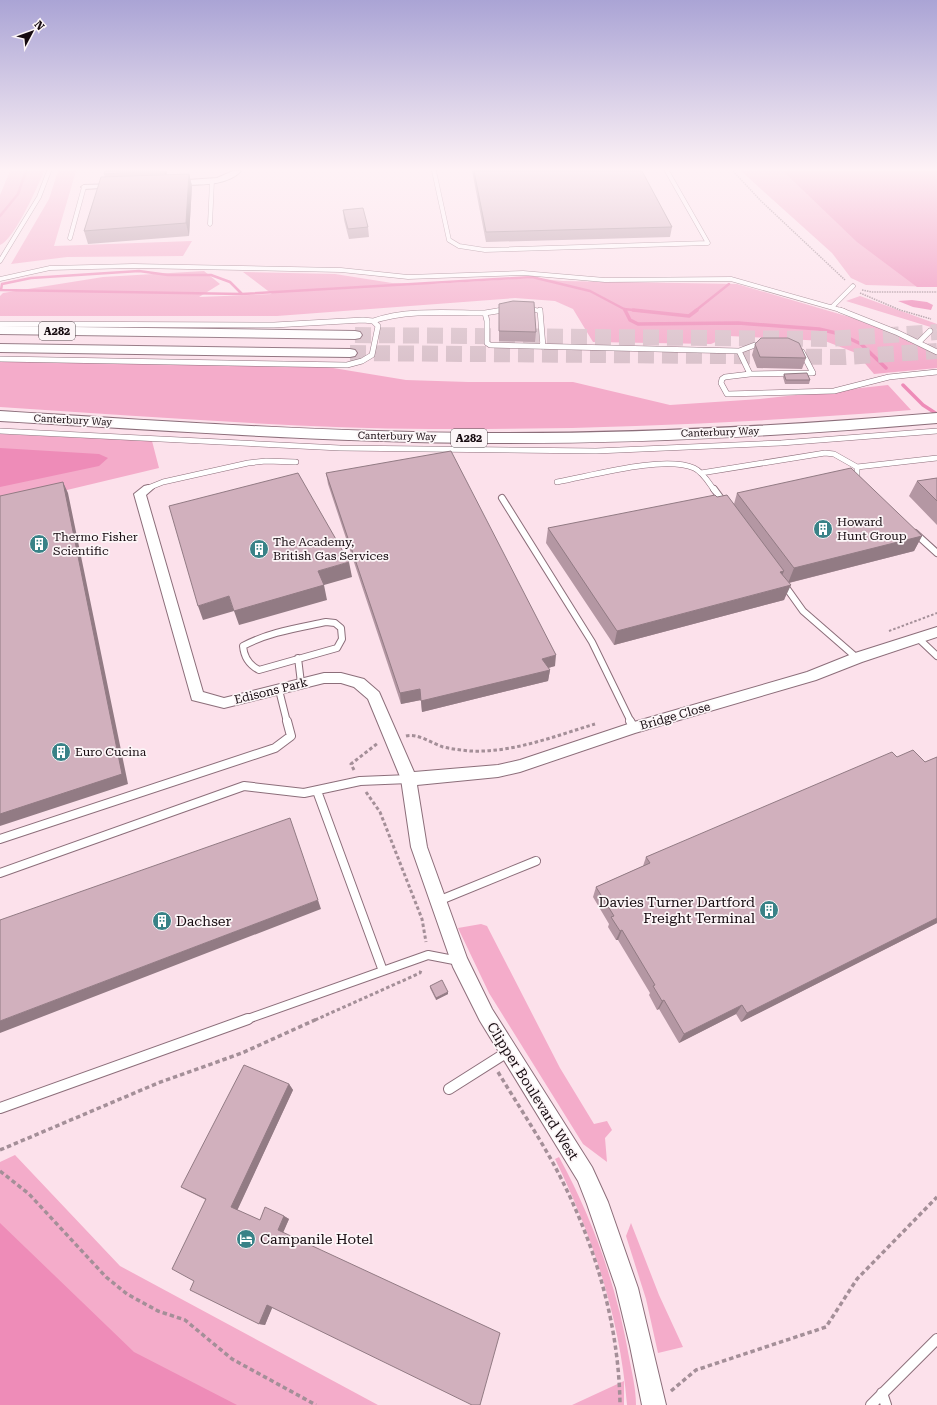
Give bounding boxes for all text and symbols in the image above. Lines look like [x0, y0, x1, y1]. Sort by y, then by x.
north arrow [12, 12, 52, 52]
text: N [31, 18, 47, 34]
road number: A282 [39, 322, 75, 340]
street label: Canterbury Way [34, 412, 113, 428]
street label: Canterbury Way [681, 425, 760, 439]
road number: A282 [451, 429, 487, 447]
street label: Canterbury Way [358, 430, 436, 442]
place label: Howard Hunt Group [837, 515, 907, 543]
building icon: Howard Hunt Group [812, 518, 834, 540]
place label: Thermo Fisher Scientific [53, 530, 138, 558]
building icon: Thermo Fisher Scientific [28, 533, 50, 555]
place label: The Academy, British Gas Services [273, 535, 389, 563]
building icon: The Academy, British Gas Services [248, 538, 270, 560]
street label: Edisons Park [233, 675, 310, 707]
street label: Bridge Close [638, 699, 712, 733]
building icon: Euro Cucina [50, 741, 72, 763]
place label: Euro Cucina [75, 745, 147, 759]
place label: Davies Turner Dartford Freight Terminal [599, 894, 756, 926]
building icon: Davies Turner Dartford Freight Terminal [758, 899, 780, 921]
building icon: Dachser [151, 910, 173, 932]
place label: Dachser [176, 913, 231, 929]
street label: Clipper Boulevard West [484, 1019, 582, 1163]
hotel icon: Campanile Hotel [235, 1228, 257, 1250]
place label: Campanile Hotel [260, 1231, 374, 1247]

